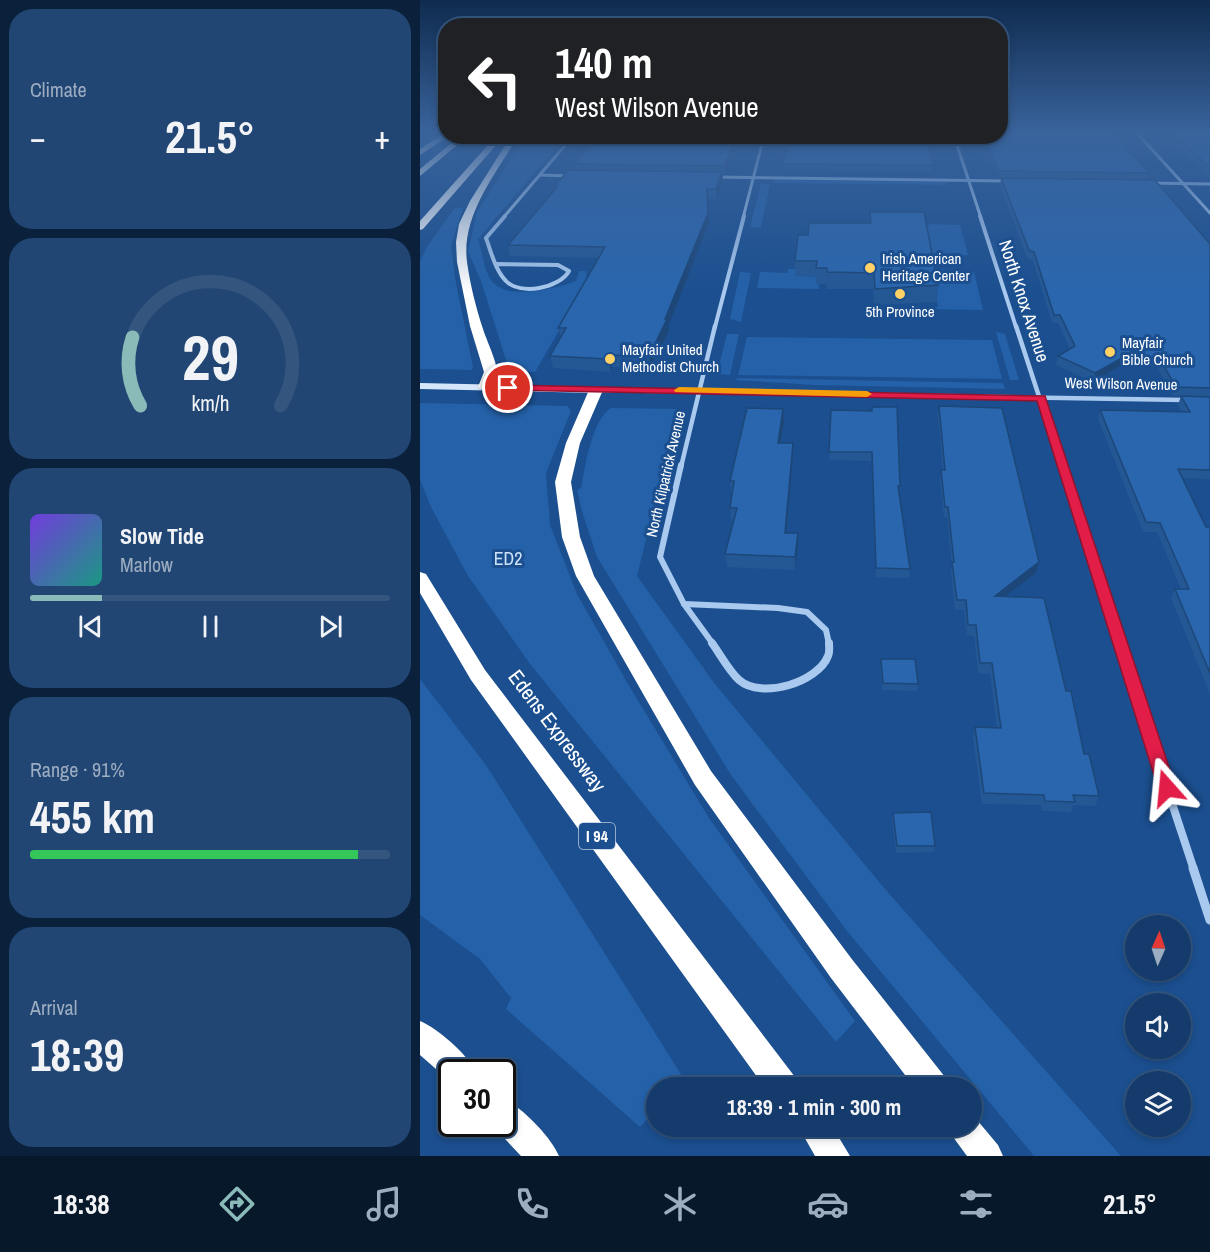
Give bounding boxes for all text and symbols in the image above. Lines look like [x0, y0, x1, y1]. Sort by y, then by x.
text: 140 m [555, 35, 653, 91]
icon: left [456, 42, 534, 120]
text: Climate [30, 76, 87, 103]
text: West Wilson Avenue [555, 89, 759, 125]
text: 21.5° [165, 106, 255, 167]
text: − [30, 115, 46, 159]
text: + [374, 115, 390, 159]
street label: North Knox Avenue [993, 237, 1056, 365]
place label: Irish American Heritage Center [882, 248, 970, 286]
marker: Irish American Heritage Center [863, 261, 877, 275]
marker: 5th Province [893, 287, 907, 301]
place label: 5th Province [865, 301, 935, 322]
text: 29 [182, 315, 238, 399]
place label: Mayfair Bible Church [1122, 332, 1193, 370]
place label: Mayfair United Methodist Church [622, 339, 719, 377]
marker: Mayfair Bible Church [1103, 345, 1117, 359]
marker: Mayfair United Methodist Church [603, 352, 617, 366]
pin [482, 362, 533, 413]
icon: arrive [491, 371, 524, 404]
street label: West Wilson Avenue [1064, 372, 1178, 395]
text: km/h [191, 389, 229, 418]
street label: North Kilpatrick Avenue [641, 409, 690, 539]
text: Slow Tide [120, 521, 204, 551]
park label: ED2 [494, 546, 522, 571]
text: Marlow [120, 551, 173, 578]
icon: previous [74, 610, 107, 643]
icon: pause [194, 610, 227, 643]
icon: next [314, 610, 347, 643]
street label: Edens Expressway [502, 663, 613, 798]
text: Range · 91% [30, 756, 125, 783]
position arrow [1135, 756, 1199, 820]
text: 455 km [30, 786, 155, 847]
road number: I 94 [579, 823, 615, 849]
north arrow [1125, 915, 1191, 981]
map controls [1125, 915, 1191, 1137]
button: sound [1125, 993, 1191, 1059]
text: Arrival [30, 994, 77, 1021]
text: 18:39 [30, 1024, 124, 1085]
speed limit sign: 30 [438, 1059, 516, 1137]
button: layers [1125, 1071, 1191, 1137]
text: 18:39 · 1 min · 300 m [727, 1092, 901, 1122]
icon: directions [216, 1183, 258, 1225]
icon: music [363, 1183, 405, 1225]
icon: phone [511, 1183, 553, 1225]
icon: climate [659, 1183, 701, 1225]
icon: car [807, 1183, 849, 1225]
icon: filters [955, 1183, 997, 1225]
text: 18:38 [53, 1186, 110, 1222]
text: 21.5° [1103, 1186, 1157, 1222]

